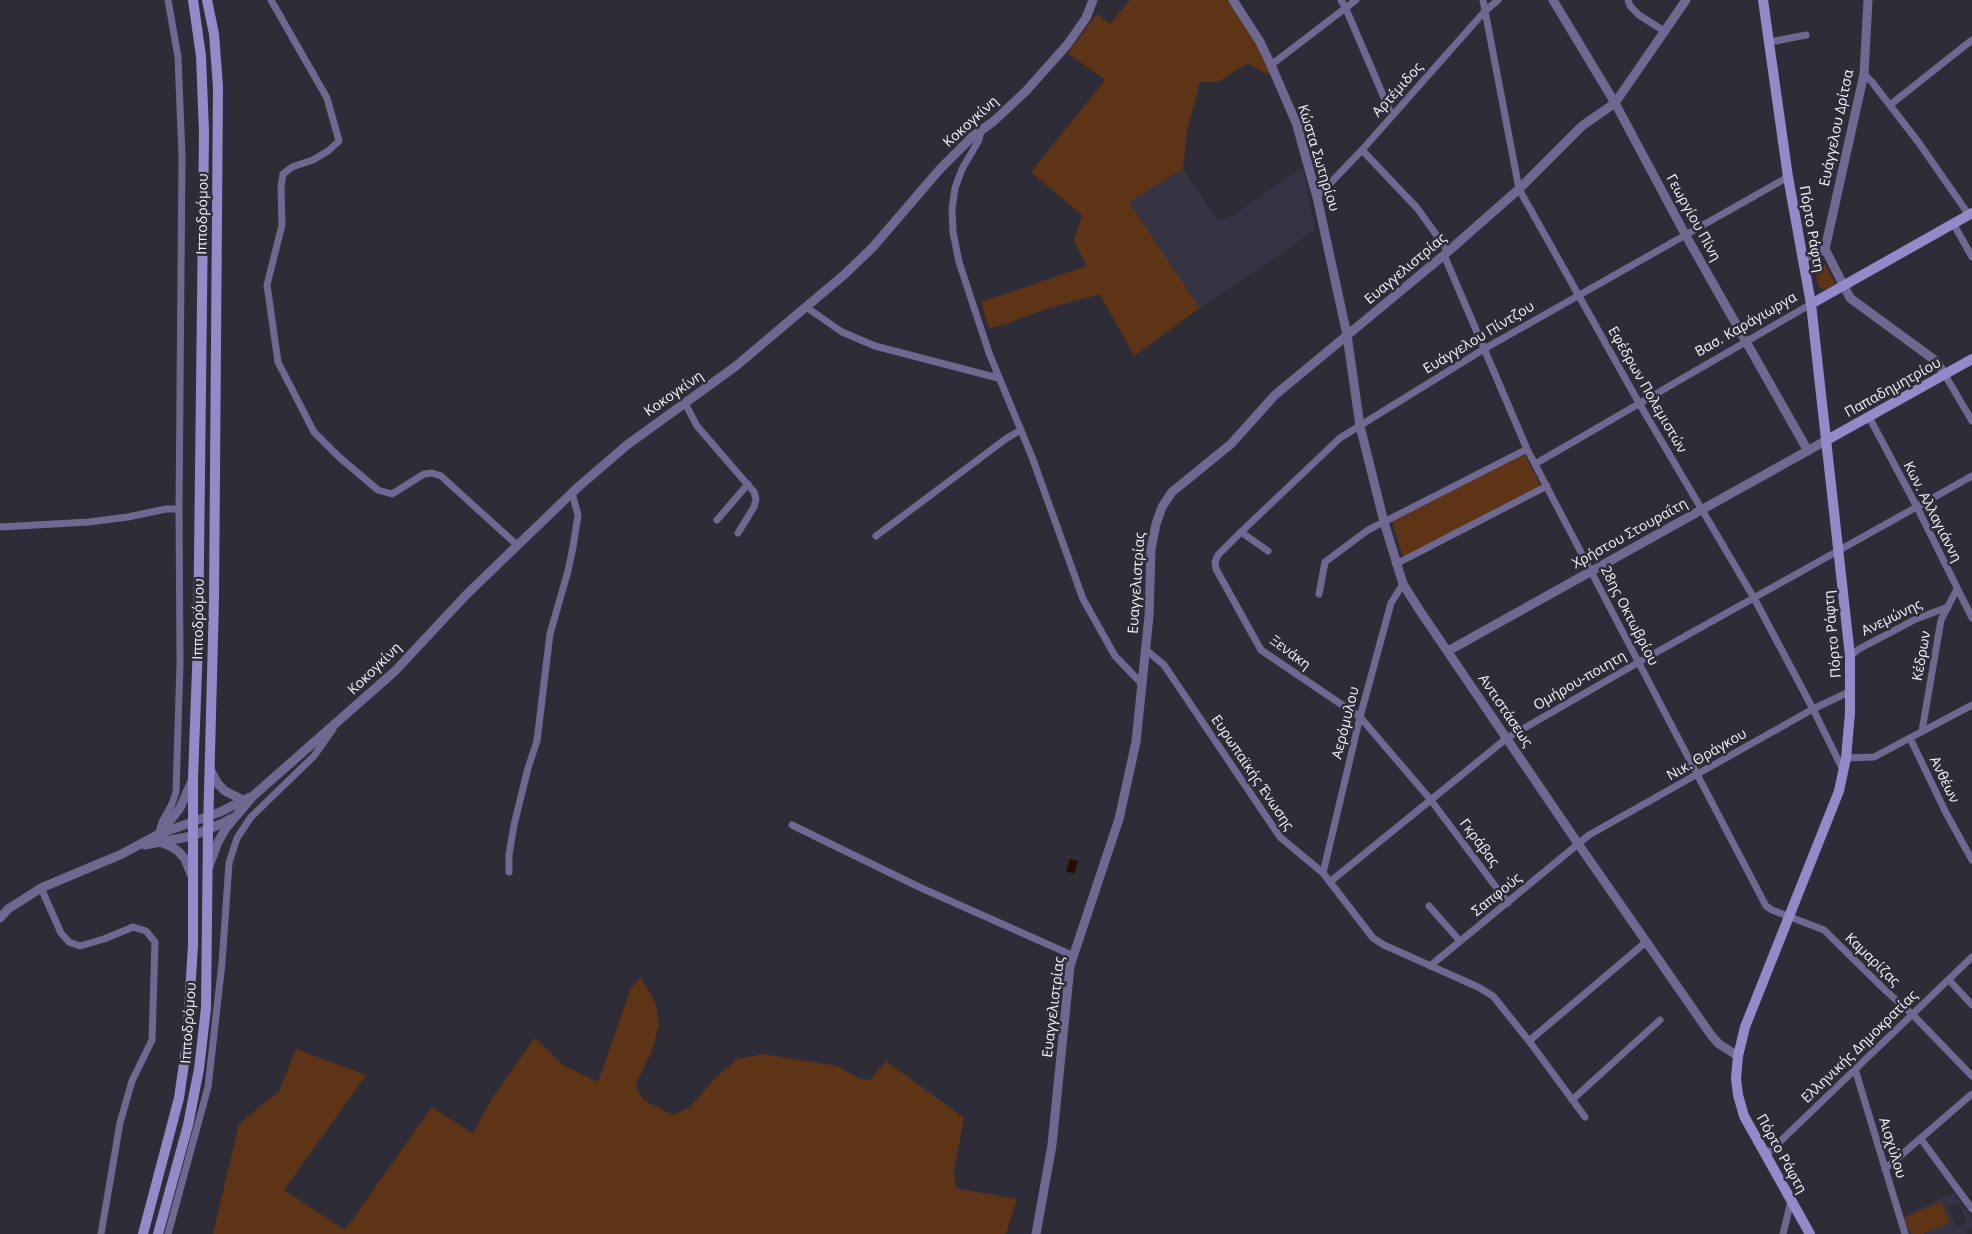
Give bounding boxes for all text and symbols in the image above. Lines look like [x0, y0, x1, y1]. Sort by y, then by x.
street label: Αρτέμιδος [1369, 59, 1427, 121]
street label: Ευάγγελου Δρίτσα [1816, 68, 1858, 188]
street label: Κοκογκίνη [940, 93, 1002, 151]
street label: Κώστα Σωτηρίου [1294, 103, 1342, 213]
street label: Γεωργίου Πίνη [1662, 172, 1724, 264]
street label: Ιπποδρόμου [194, 173, 212, 255]
street label: Πόρτο Ράφτη [1795, 184, 1827, 274]
street label: Ευαγγελιστρίας [1362, 230, 1450, 308]
street label: Βασ. Καράγιωργα [1692, 289, 1800, 361]
street label: Ευάγγελου Πίντζου [1420, 298, 1538, 378]
street label: Εφέδρων Πολεμιστών [1604, 324, 1690, 456]
street label: Παπαδημητρίου [1842, 355, 1944, 421]
street label: Κοκογκίνη [641, 368, 707, 420]
street label: Κων. Αλλαγιάννη [1899, 459, 1965, 565]
street label: Χρήστου Στουραΐτη [1569, 495, 1691, 573]
street label: Ευαγγελιστρίας [1125, 532, 1149, 634]
street label: 28ης Οκτωβρίου [1597, 563, 1661, 669]
street label: Ιπποδρόμου [190, 578, 208, 660]
street label: Πόρτο Ράφτη [1821, 589, 1845, 679]
street label: Ανεμώνης [1859, 596, 1925, 640]
street label: Κέδρων [1909, 630, 1935, 682]
street label: Ξενάκη [1266, 632, 1314, 674]
street label: Κοκογκίνη [345, 639, 405, 699]
street label: Ομήρου-ποιητη [1531, 648, 1629, 714]
street label: Αντιστάσεως [1474, 671, 1536, 751]
street label: Αερόμυλου [1329, 685, 1363, 761]
street label: Ευρωπαϊκής Ένωσης [1207, 712, 1297, 834]
street label: Νικ. Θράγκου [1664, 725, 1750, 785]
street label: Ανθέων [1926, 754, 1962, 806]
street label: Γκράβας [1456, 816, 1502, 870]
street label: Σαπφούς [1469, 870, 1525, 920]
street label: Καμαρίζας [1841, 930, 1903, 990]
street label: Ευαγγελιστρίας [1039, 955, 1069, 1059]
street label: Ιπποδρόμου [178, 982, 200, 1064]
street label: Ελληνικής Δημοκρατίας [1798, 987, 1922, 1107]
street label: Πόρτο Ράφτη [1752, 1111, 1810, 1197]
street label: Αισχύλου [1875, 1116, 1909, 1180]

